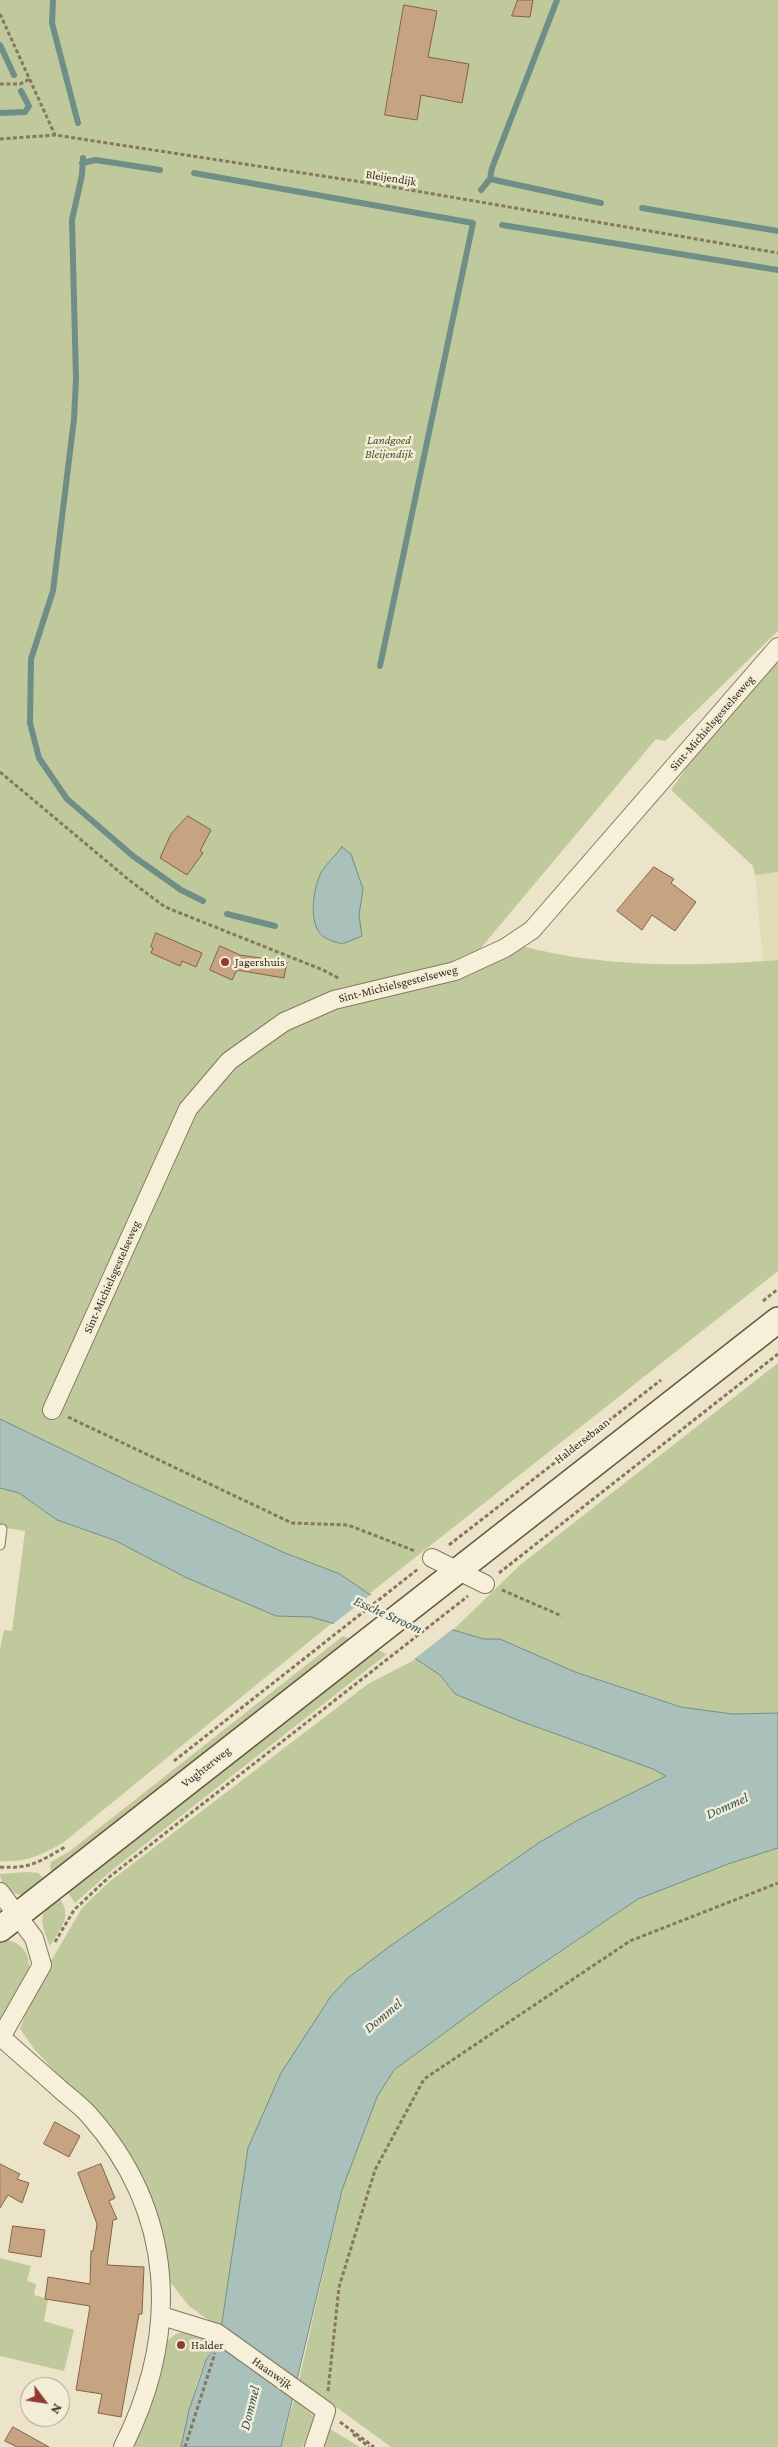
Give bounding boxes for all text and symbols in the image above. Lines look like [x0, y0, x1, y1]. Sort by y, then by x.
street label: Bleijendijk [365, 167, 417, 189]
park label: Landgoed Bleijendijk [365, 433, 413, 461]
street label: Sint-Michielsgestelseweg [667, 672, 757, 774]
place label: Jagershuis [235, 955, 285, 969]
marker: Jagershuis [219, 956, 231, 968]
street label: Sint-Michielsgestelseweg [337, 962, 459, 1006]
street label: Sint-Michielsgestelseweg [81, 1218, 143, 1336]
street label: Haldersebaan [552, 1415, 612, 1467]
water label: Essche Stroom [351, 1592, 425, 1638]
street label: Vughterweg [179, 1743, 233, 1791]
water label: Dommel [703, 1789, 751, 1823]
water label: Dommel [361, 1995, 405, 2037]
place label: Halder [191, 2338, 223, 2352]
marker: Halder [175, 2339, 187, 2351]
street label: Haanwijk [249, 2354, 295, 2392]
north arrow [20, 2377, 70, 2427]
water label: Dommel [236, 2384, 264, 2432]
text: N [48, 2401, 66, 2417]

